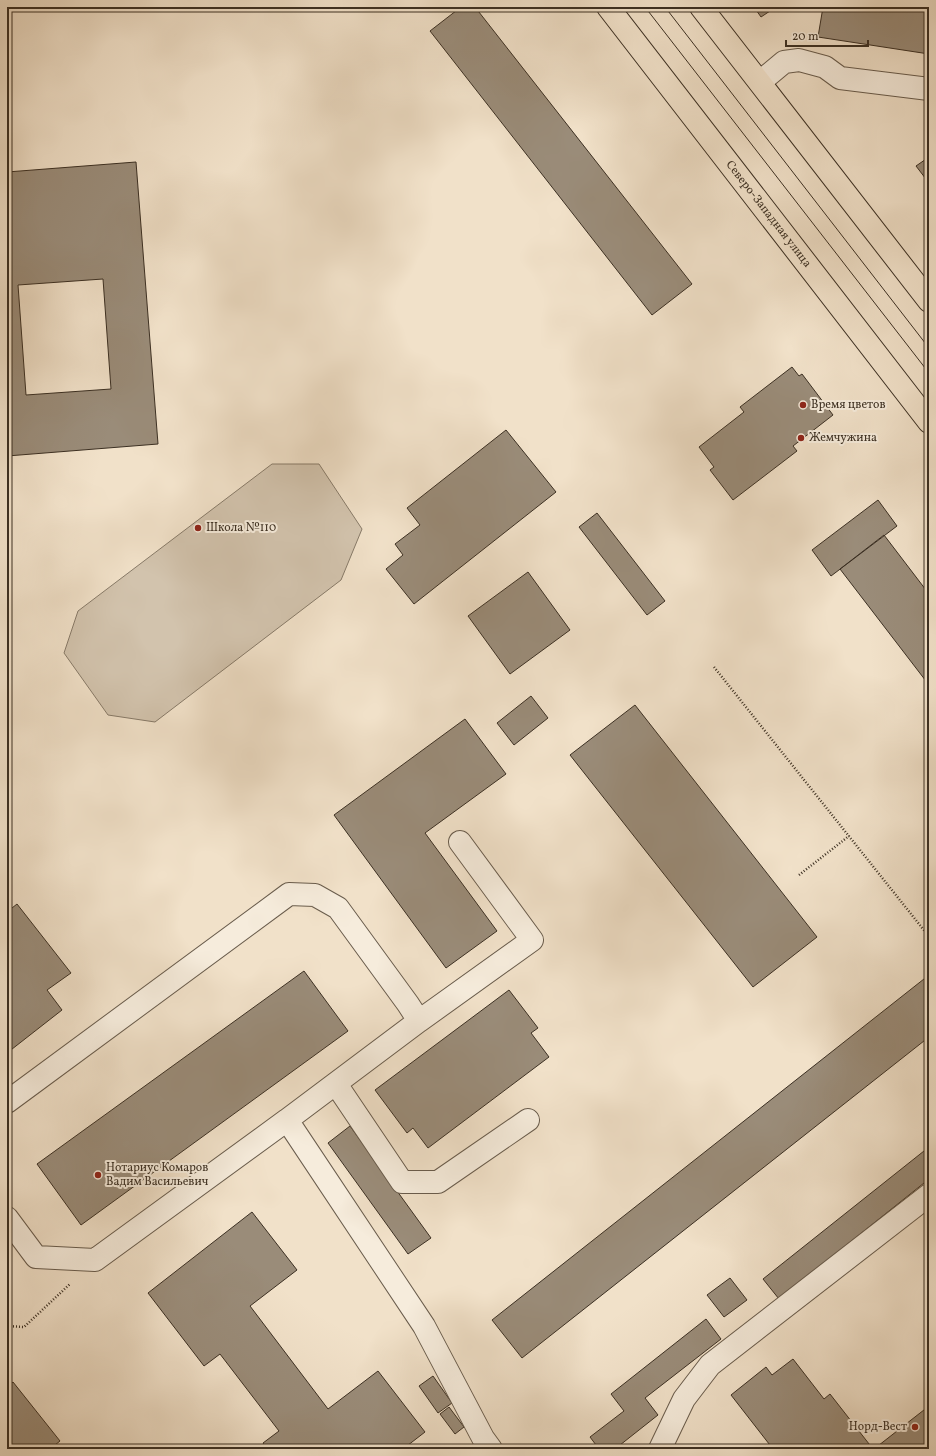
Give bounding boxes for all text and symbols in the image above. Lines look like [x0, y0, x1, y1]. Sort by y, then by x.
scale bar [786, 22, 868, 48]
text: 20 m [792, 29, 819, 45]
street label: Северо-Западная улица [722, 157, 815, 271]
place label: Время цветов [811, 397, 886, 413]
marker: Время цветов [798, 400, 808, 410]
place label: Жемчужина [809, 430, 877, 446]
marker: Жемчужина [796, 433, 806, 443]
place label: Школа №110 [206, 520, 276, 536]
marker: Школа №110 [193, 523, 203, 533]
place label: Нотариус Комаров Вадим Васильевич [106, 1160, 209, 1190]
marker: Нотариус Комаров Вадим Васильевич [93, 1170, 103, 1180]
place label: Норд-Вест [849, 1419, 907, 1435]
marker: Норд-Вест [910, 1422, 920, 1432]

